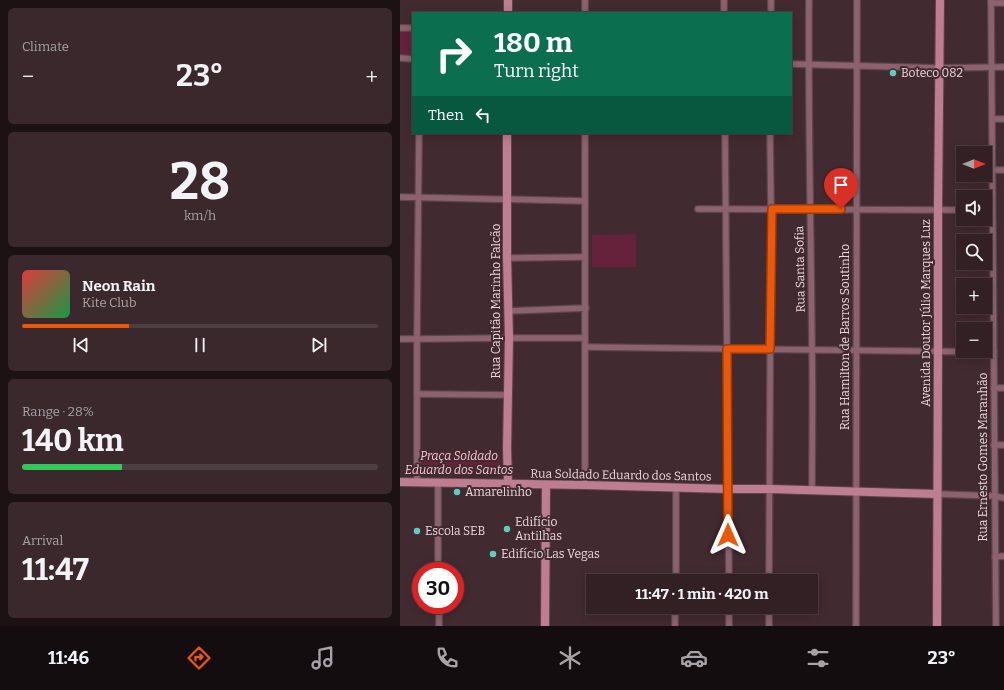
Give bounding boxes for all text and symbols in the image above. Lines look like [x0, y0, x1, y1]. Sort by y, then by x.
text: 180 m [494, 26, 572, 59]
icon: right [428, 28, 480, 80]
text: Climate [22, 39, 69, 54]
text: 23° [176, 58, 223, 94]
text: Turn right [494, 60, 579, 82]
text: − [22, 63, 34, 90]
text: + [365, 63, 378, 90]
place label: Boteco 082 [901, 66, 963, 80]
marker: Boteco 082 [888, 68, 898, 78]
icon: left [472, 104, 494, 126]
text: Then [428, 106, 464, 124]
north arrow [956, 146, 992, 182]
map controls [956, 146, 992, 358]
text: 28 [170, 150, 230, 213]
pin [824, 168, 858, 209]
icon: arrive [830, 174, 852, 196]
button: sound [956, 190, 992, 226]
text: km/h [184, 208, 216, 223]
street label: Avenida Doutor Júlio Marques Luz [919, 219, 933, 407]
street label: Rua Capitão Marinho Falcão [489, 223, 503, 378]
street label: Rua Santa Sofia [792, 225, 808, 312]
button: search [956, 234, 992, 270]
street label: Rua Hamilton de Barros Soutinho [838, 244, 852, 430]
text: Neon Rain [82, 277, 155, 295]
button: + [956, 278, 992, 314]
text: Kite Club [82, 295, 136, 310]
button: − [956, 322, 992, 358]
icon: previous [70, 334, 92, 356]
icon: pause [189, 334, 211, 356]
icon: next [308, 334, 330, 356]
street label: Rua Ernesto Gomes Maranhão [976, 372, 990, 541]
text: Range · 28% [22, 404, 94, 419]
text: 140 km [22, 423, 124, 459]
park label: Praça Soldado Eduardo dos Santos [405, 449, 513, 477]
street label: Rua Soldado Eduardo dos Santos [530, 466, 712, 484]
place label: Amarelinho [465, 485, 532, 499]
marker: Amarelinho [452, 487, 462, 497]
position arrow [707, 514, 749, 556]
place label: Edifício Antilhas [515, 515, 562, 543]
place label: Escola SEB [425, 524, 485, 538]
marker: Edifício Antilhas [502, 524, 512, 534]
marker: Escola SEB [412, 526, 422, 536]
text: Arrival [22, 533, 63, 548]
place label: Edifício Las Vegas [501, 547, 600, 561]
marker: Edifício Las Vegas [488, 549, 498, 559]
text: 11:47 [22, 552, 89, 588]
speed limit sign: 30 [412, 562, 464, 614]
text: 11:47 · 1 min · 420 m [635, 585, 769, 603]
icon: directions [185, 644, 213, 672]
icon: music [309, 644, 337, 672]
icon: phone [433, 644, 461, 672]
icon: climate [556, 644, 584, 672]
icon: car [680, 644, 708, 672]
icon: filters [804, 644, 832, 672]
text: 11:46 [48, 647, 89, 669]
text: 23° [928, 647, 956, 669]

